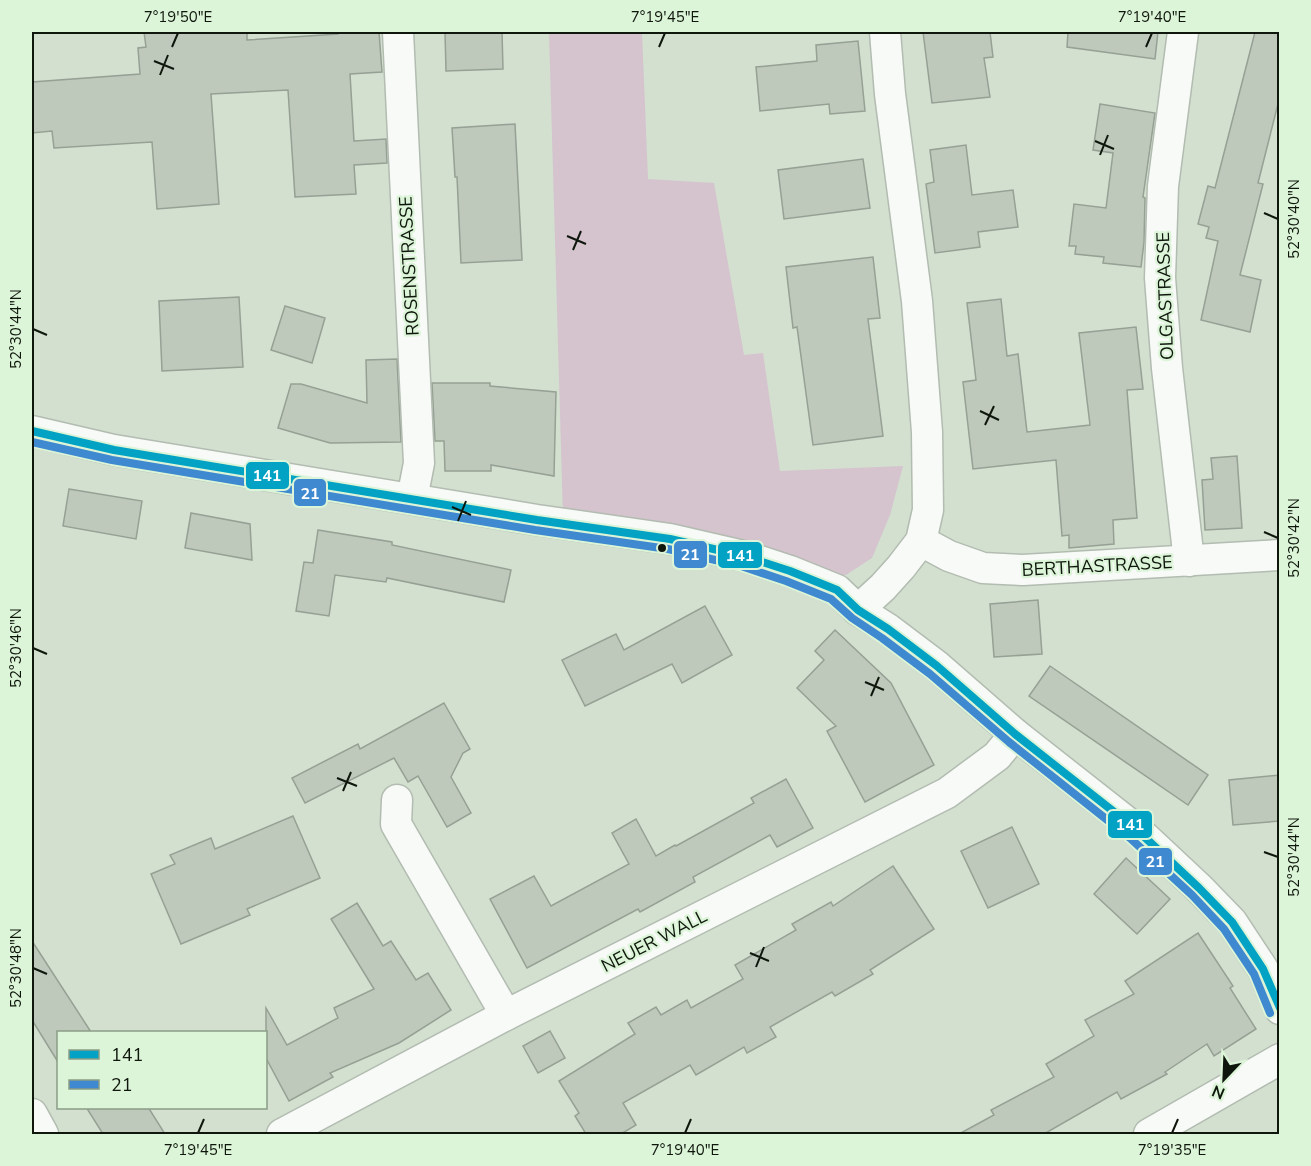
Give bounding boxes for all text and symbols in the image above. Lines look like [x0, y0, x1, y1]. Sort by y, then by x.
text: 7°19'50"E [144, 7, 212, 27]
text: 7°19'45"E [631, 7, 699, 27]
text: 7°19'40"E [1118, 7, 1186, 27]
text: 52°30'40"N [1284, 179, 1304, 259]
street label: ROSENSTRASSE [393, 196, 425, 336]
street label: OLGASTRASSE [1151, 232, 1179, 360]
text: 52°30'44"N [6, 289, 26, 369]
line badge: 141 [245, 461, 290, 490]
text: 141 [253, 465, 281, 487]
line badge: 21 [293, 478, 327, 507]
text: 21 [300, 483, 320, 505]
text: 52°30'42"N [1284, 498, 1304, 578]
line badge: 21 [673, 540, 708, 569]
line badge: 141 [717, 541, 763, 569]
unlabelled marker [656, 542, 668, 554]
text: 21 [680, 544, 700, 566]
text: 141 [726, 545, 754, 567]
street label: BERTHASTRASSE [1021, 550, 1173, 582]
text: 52°30'46"N [6, 608, 26, 688]
line badge: 141 [1107, 810, 1153, 839]
text: 141 [1116, 814, 1144, 836]
text: 52°30'44"N [1284, 817, 1304, 897]
line badge: 21 [1138, 847, 1173, 876]
text: 21 [1145, 851, 1165, 873]
street label: NEUER WALL [597, 904, 711, 978]
text: 52°30'48"N [6, 928, 26, 1008]
legend [57, 1031, 267, 1109]
text: 141 [111, 1043, 143, 1067]
north arrow [1194, 1049, 1254, 1109]
text: 21 [111, 1073, 133, 1097]
text: N [1209, 1079, 1228, 1104]
text: 7°19'45"E [164, 1140, 232, 1160]
text: 7°19'40"E [651, 1140, 719, 1160]
text: 7°19'35"E [1138, 1140, 1206, 1160]

